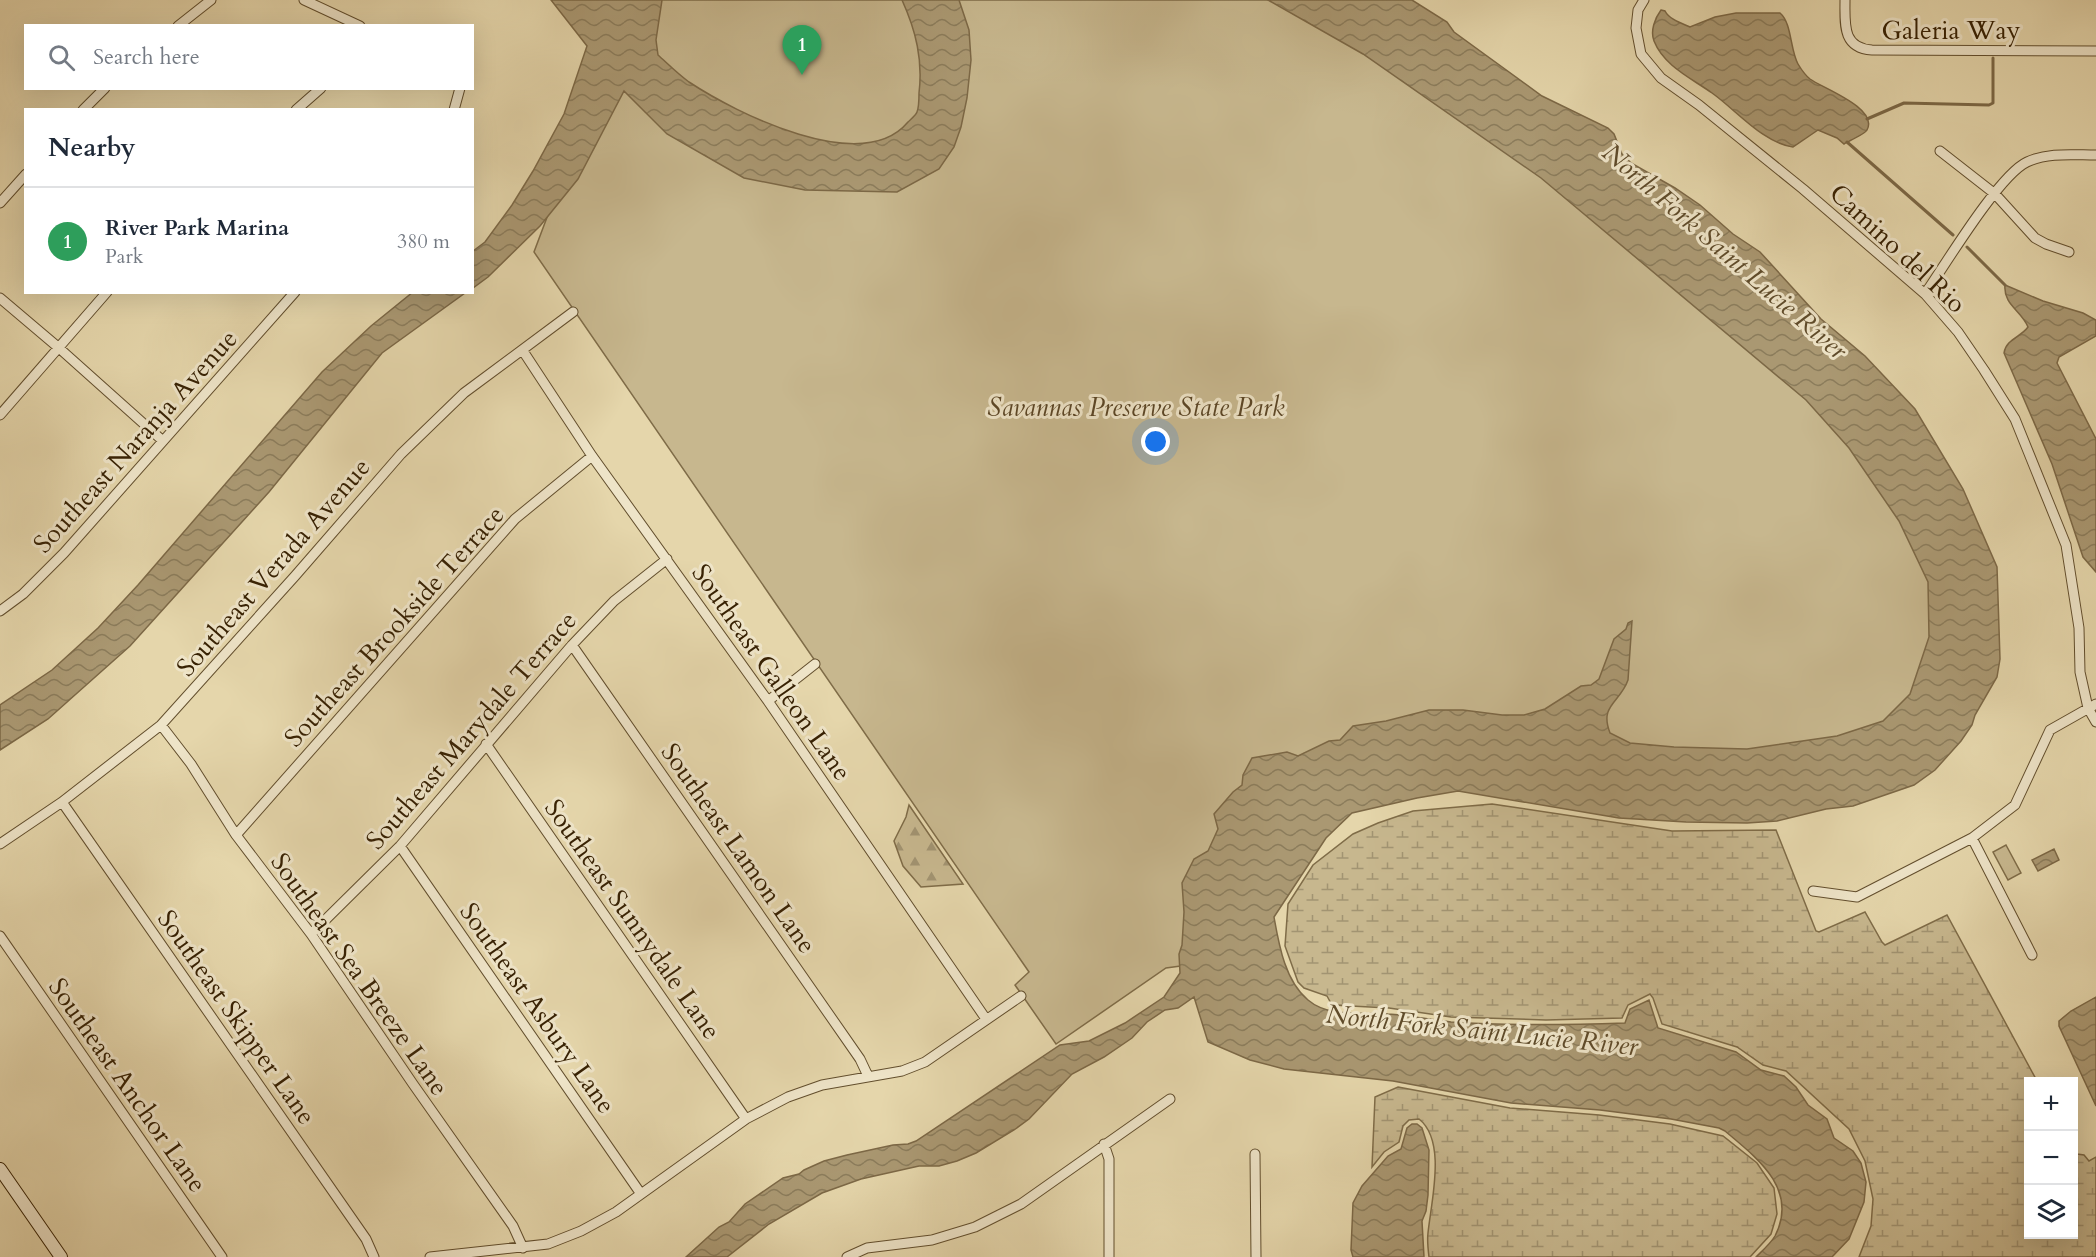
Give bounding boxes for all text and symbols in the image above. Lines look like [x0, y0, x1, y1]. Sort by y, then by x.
street label: Galeria Way [1882, 13, 2021, 48]
search box [24, 24, 474, 90]
pin: 1 [782, 26, 822, 75]
icon: search [45, 41, 78, 74]
text: Search here [93, 42, 200, 72]
text: Nearby [48, 130, 136, 165]
water label: North Fork Saint Lucie River [1594, 135, 1856, 369]
street label: Camino del Rio [1822, 176, 1974, 321]
text: River Park Marina [105, 213, 289, 243]
text: 1 [62, 228, 73, 255]
text: 380 m [397, 228, 450, 255]
text: Park [105, 243, 143, 270]
street label: Southeast Naranja Avenue [25, 322, 245, 561]
park label: Savannas Preserve State Park [987, 390, 1285, 425]
your location [1141, 427, 1170, 456]
street label: Southeast Verada Avenue [169, 451, 378, 684]
street label: Southeast Brookside Terrace [277, 498, 512, 754]
street label: Southeast Galleon Lane [684, 557, 860, 788]
street label: Southeast Marydale Terrace [358, 604, 585, 857]
street label: Southeast Lamon Lane [653, 736, 824, 960]
street label: Southeast Sunnydale Lane [536, 792, 729, 1046]
street label: Southeast Sea Breeze Lane [263, 846, 457, 1103]
street label: Southeast Asbury Lane [452, 896, 624, 1121]
street label: Southeast Skipper Lane [149, 903, 324, 1132]
street label: Southeast Anchor Lane [40, 971, 215, 1199]
water label: North Fork Saint Lucie River [1324, 996, 1641, 1065]
map controls [2024, 1077, 2078, 1239]
button: + [2024, 1077, 2078, 1131]
button: − [2024, 1131, 2078, 1185]
button: layers [2024, 1185, 2078, 1239]

